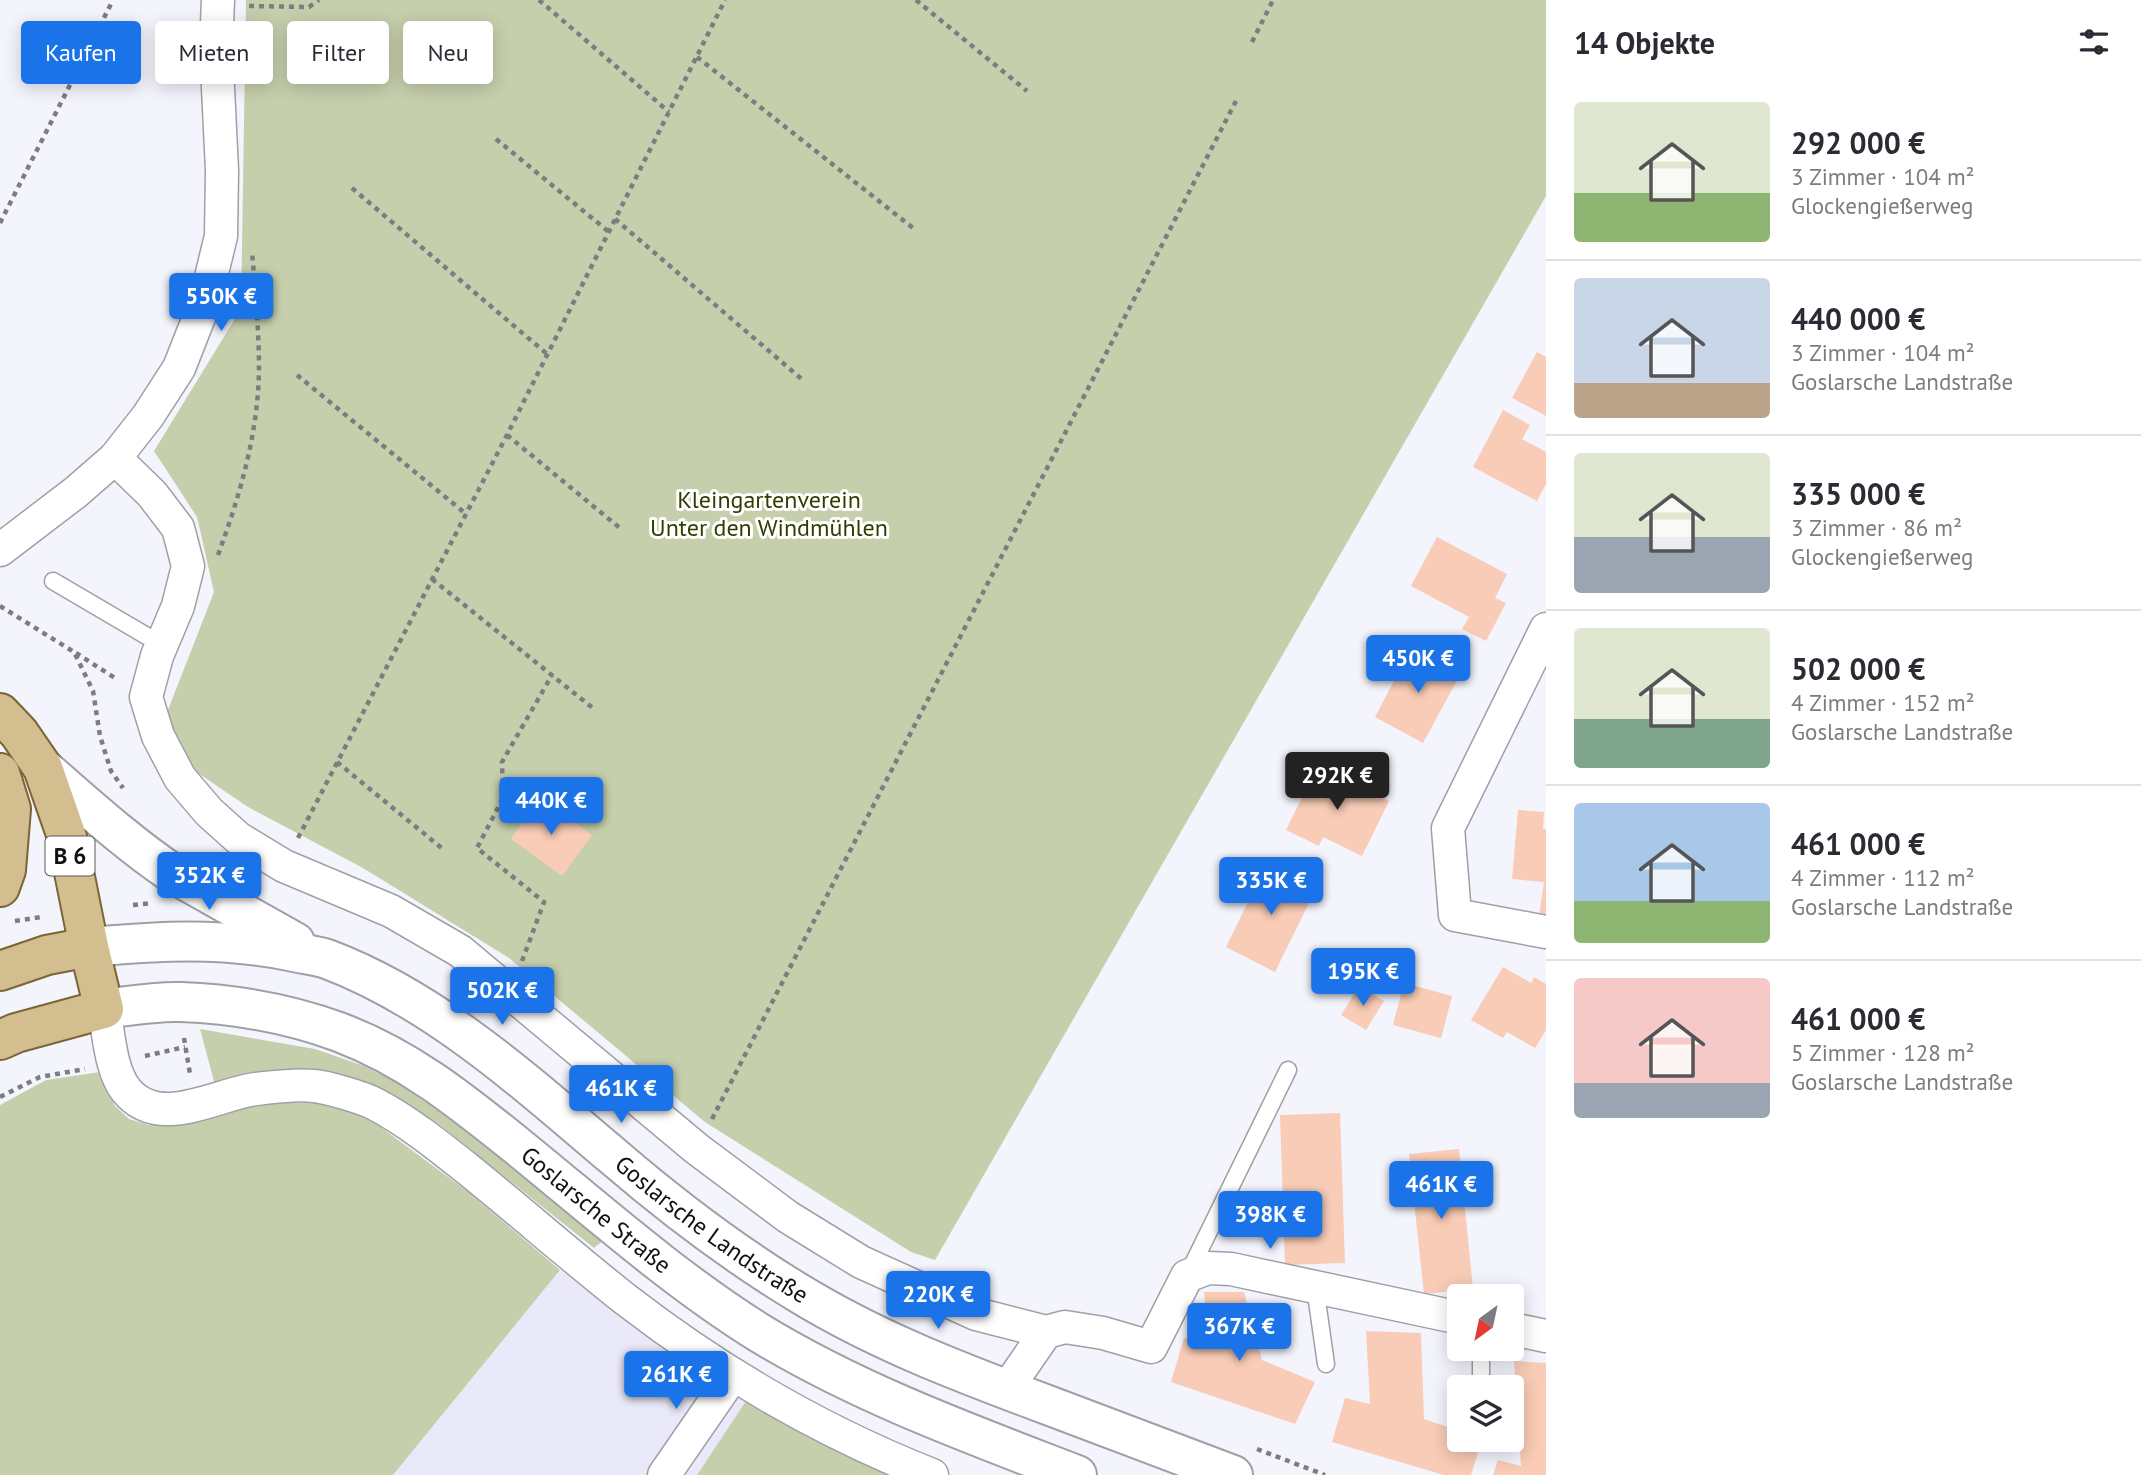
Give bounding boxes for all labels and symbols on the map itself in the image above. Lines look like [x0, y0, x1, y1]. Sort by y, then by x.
pin: 550K € [164, 274, 278, 333]
park label: Kleingartenverein Unter den Windmühlen [650, 484, 888, 543]
pin: 450K € [1361, 636, 1475, 695]
pin: 292K € [1280, 752, 1394, 812]
pin: 440K € [494, 778, 608, 837]
road number: B 6 [46, 836, 94, 876]
pin: 352K € [152, 852, 266, 912]
pin: 335K € [1214, 858, 1328, 917]
pin: 195K € [1306, 948, 1420, 1008]
pin: 502K € [445, 968, 559, 1027]
pin: 461K € [564, 1066, 678, 1125]
street label: Goslarsche Straße [515, 1139, 678, 1280]
street label: Goslarsche Landstraße [609, 1149, 814, 1310]
pin: 461K € [1384, 1162, 1498, 1221]
pin: 398K € [1213, 1192, 1327, 1251]
pin: 220K € [881, 1272, 995, 1331]
north arrow [1447, 1284, 1524, 1362]
pin: 367K € [1182, 1304, 1296, 1363]
pin: 261K € [619, 1352, 733, 1411]

